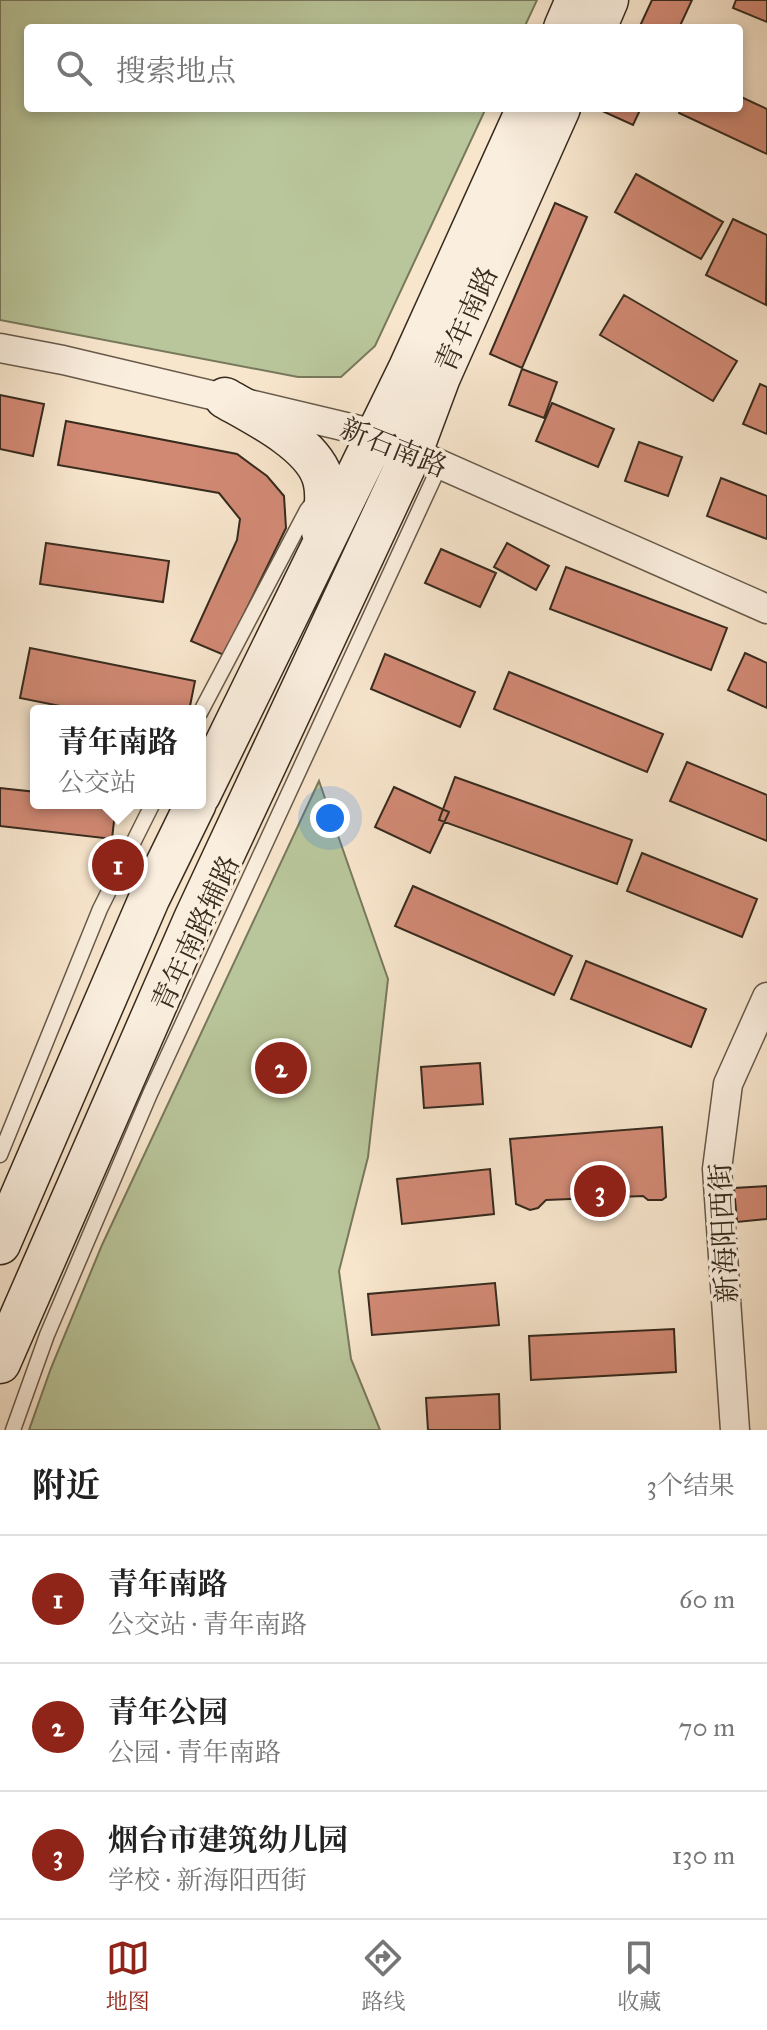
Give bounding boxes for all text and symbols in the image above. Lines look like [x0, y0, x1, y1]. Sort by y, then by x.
search box [24, 24, 743, 112]
icon: search [52, 46, 96, 90]
text: 搜索地点 [116, 53, 236, 89]
street label: 青年南路 [428, 261, 505, 377]
street label: 新石南路 [335, 410, 452, 485]
popup [30, 705, 206, 809]
text: 青年南路 [58, 724, 178, 760]
text: 公交站 [58, 766, 136, 798]
your location [310, 798, 350, 838]
pin: 1 [92, 835, 144, 895]
street label: 青年南路辅路 [144, 850, 247, 1017]
pin: 2 [255, 1038, 307, 1098]
pin: 3 [574, 1161, 626, 1221]
street label: 新海阳西街 [702, 1162, 745, 1304]
text: 附近 [32, 1465, 100, 1506]
text: 3个结果 [647, 1469, 735, 1501]
text: 青年南路 [108, 1566, 228, 1602]
text: 1 [53, 1583, 63, 1615]
text: 60 m [679, 1583, 735, 1615]
text: 公交站 · 青年南路 [108, 1608, 307, 1640]
text: 青年公园 [108, 1694, 228, 1730]
text: 2 [52, 1711, 64, 1743]
text: 70 m [679, 1711, 735, 1743]
text: 公园 · 青年南路 [108, 1736, 281, 1768]
text: 烟台市建筑幼儿园 [108, 1822, 348, 1858]
text: 3 [53, 1839, 63, 1871]
text: 130 m [672, 1839, 735, 1871]
text: 学校 · 新海阳西街 [108, 1864, 307, 1896]
tab: 地图 [106, 1936, 150, 2015]
tab: 路线 [361, 1936, 405, 2015]
tab: 收藏 [617, 1936, 661, 2015]

